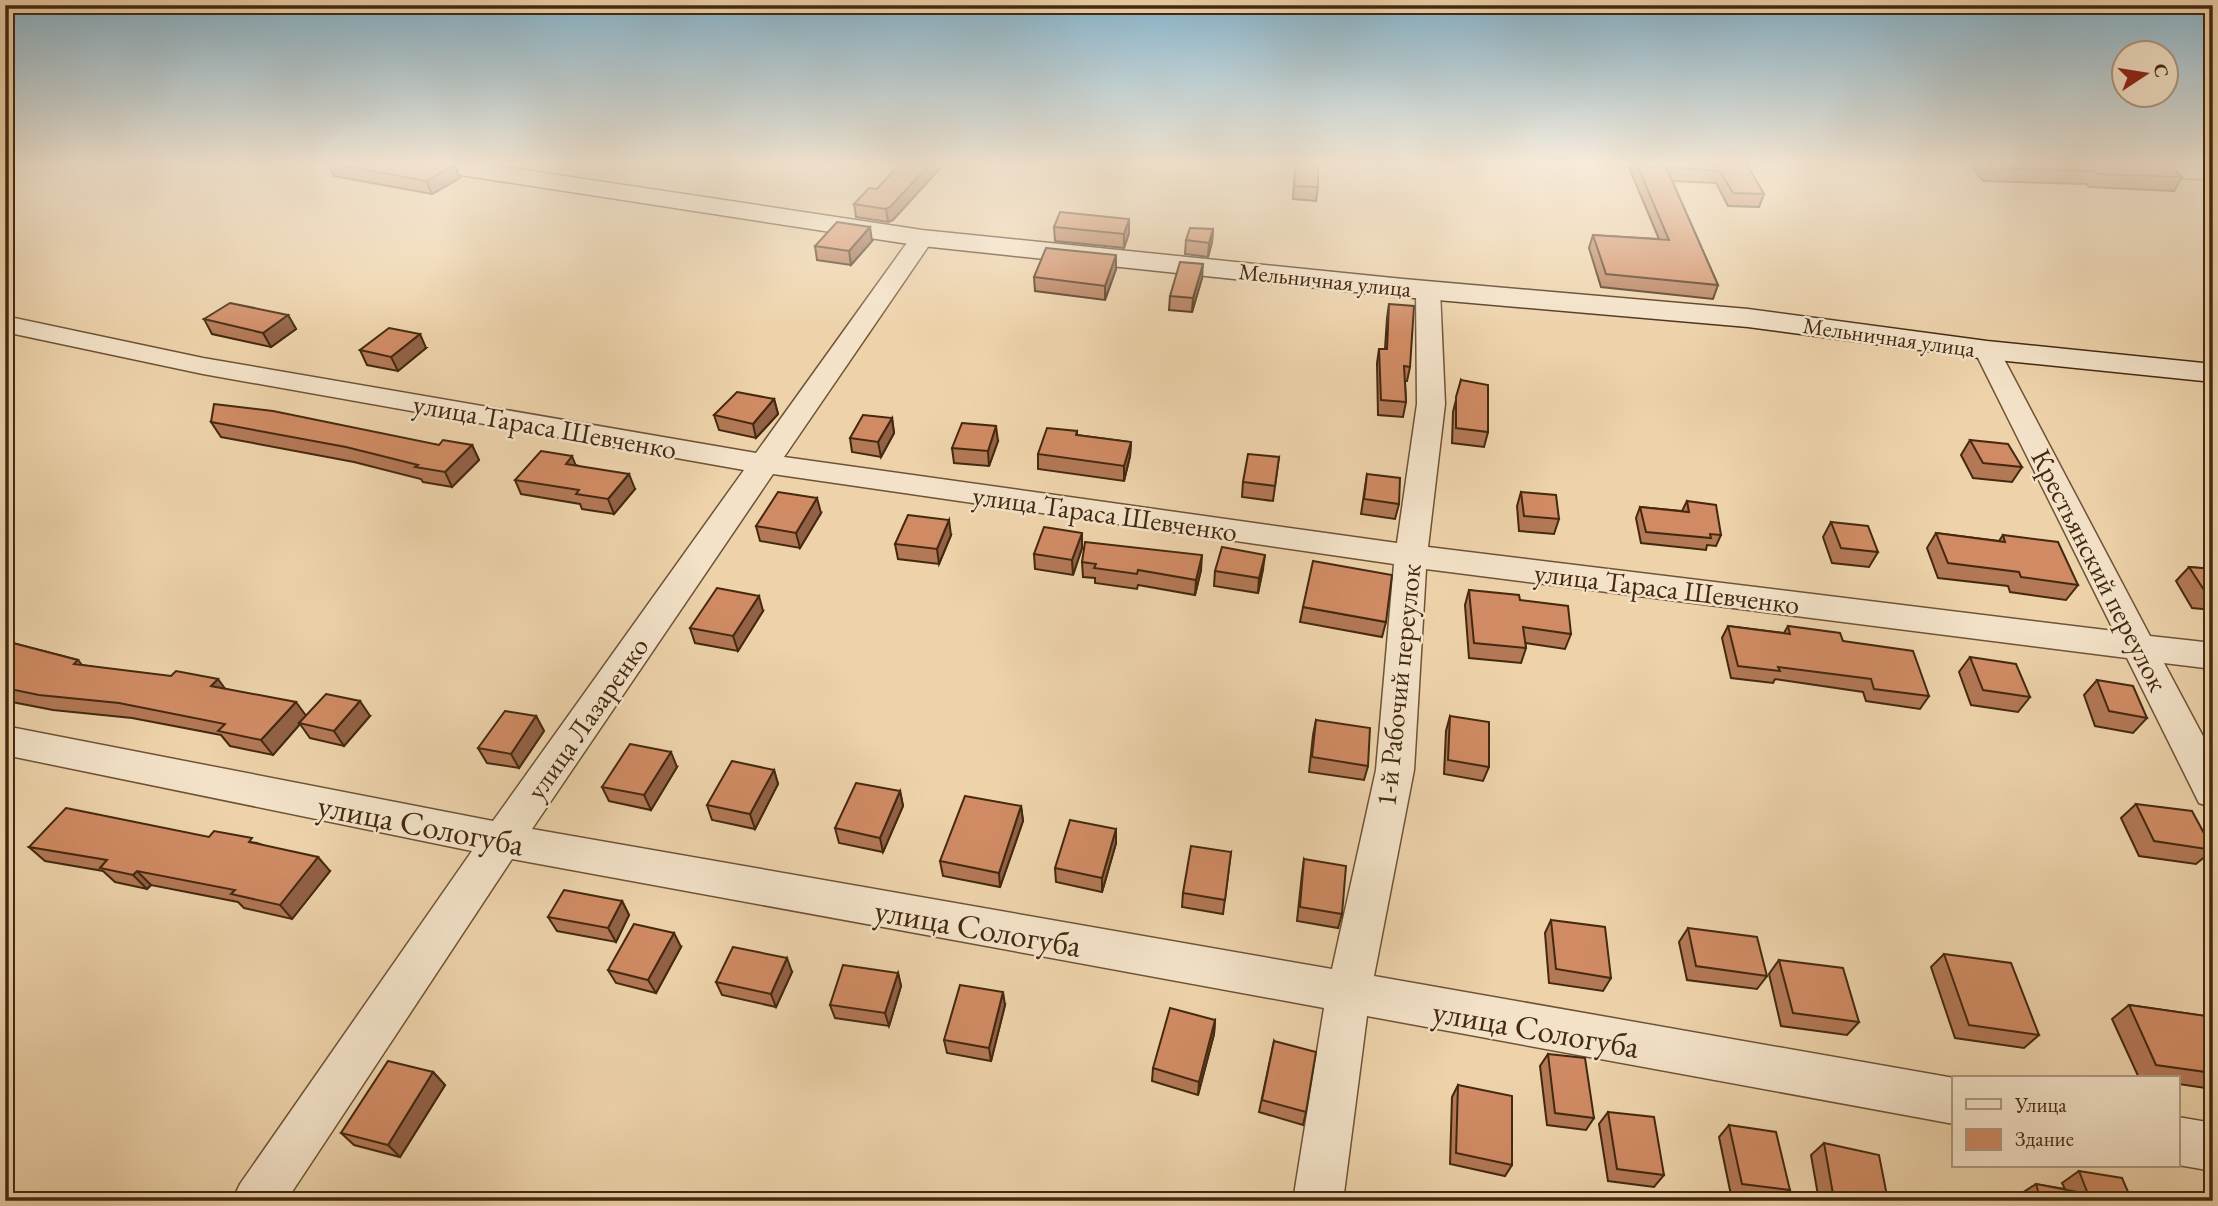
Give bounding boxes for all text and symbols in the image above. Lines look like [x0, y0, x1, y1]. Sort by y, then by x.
north arrow [2110, 38, 2180, 108]
text: С [2148, 61, 2175, 80]
street label: Мельничная улица [1237, 256, 1414, 304]
street label: Мельничная улица [1801, 310, 1978, 364]
street label: улица Тараса Шевченко [410, 385, 680, 467]
street label: Крестьянский переулок [2023, 443, 2177, 697]
street label: улица Тараса Шевченко [970, 477, 1240, 549]
street label: улица Тараса Шевченко [1532, 554, 1802, 622]
street label: 1-й Рабочий переулок [1367, 562, 1429, 808]
street label: улица Лазаренко [518, 630, 656, 806]
street label: улица Сологуба [314, 783, 528, 866]
street label: улица Сологуба [871, 888, 1085, 967]
street label: улица Сологуба [1429, 989, 1643, 1068]
legend [1952, 1076, 2180, 1168]
text: Улица [2014, 1091, 2067, 1118]
text: Здание [2015, 1125, 2074, 1152]

